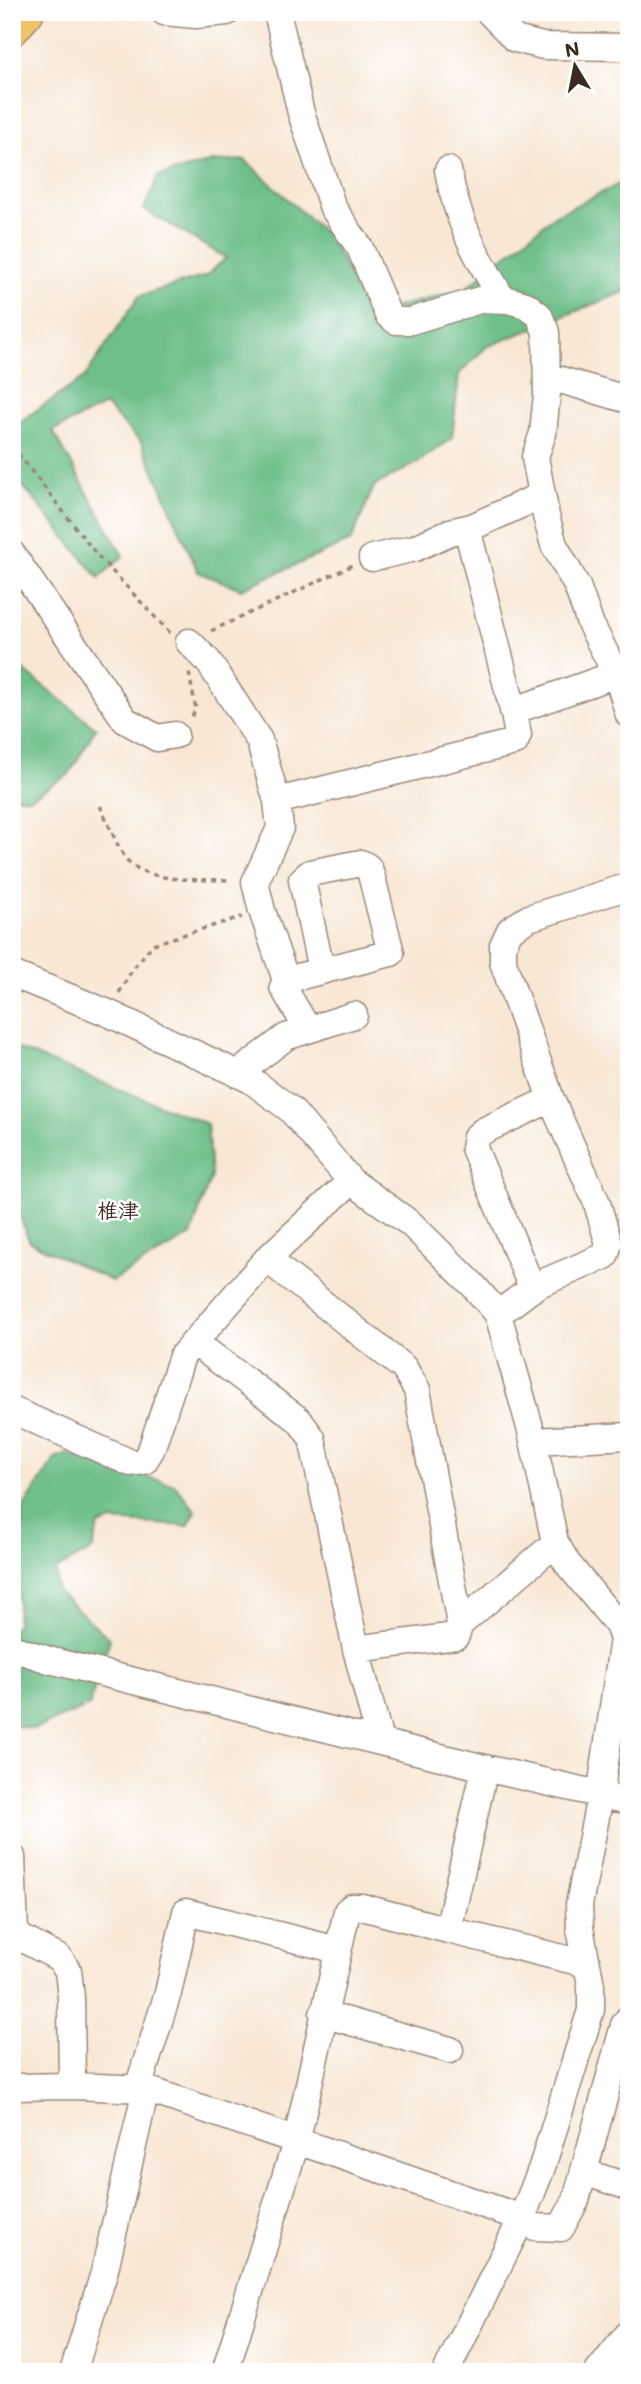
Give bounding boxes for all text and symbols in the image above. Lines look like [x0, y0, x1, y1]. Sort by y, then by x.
north arrow [540, 32, 610, 102]
text: N [563, 35, 581, 62]
district label: 椎津 [97, 1196, 139, 1223]

